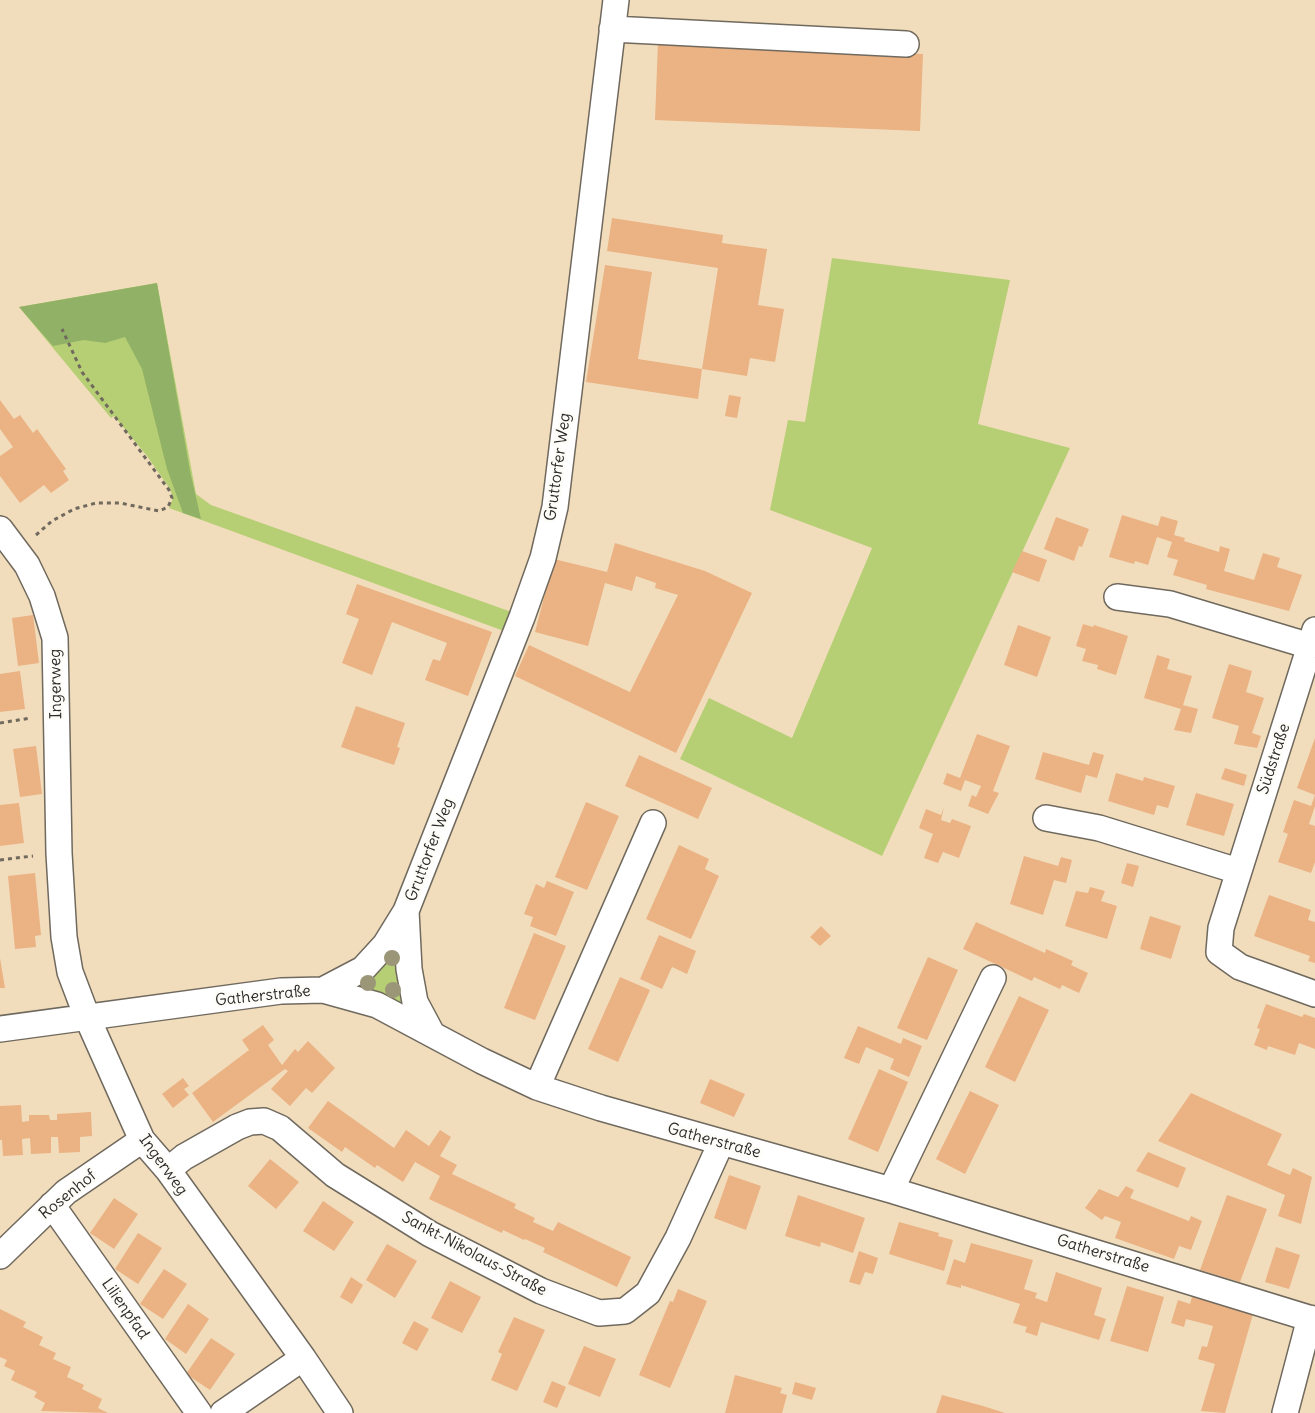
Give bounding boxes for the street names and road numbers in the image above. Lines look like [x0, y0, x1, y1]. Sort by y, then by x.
street label: Gruttorfer Weg [541, 412, 575, 522]
street label: Ingerweg [46, 649, 66, 719]
street label: Südstraße [1254, 721, 1294, 797]
street label: Gruttorfer Weg [402, 796, 458, 904]
street label: Gatherstraße [214, 981, 312, 1011]
street label: Gatherstraße [665, 1119, 763, 1163]
street label: Ingerweg [135, 1131, 191, 1199]
street label: Rosenhof [36, 1166, 100, 1224]
street label: Sankt-Nikolaus-Straße [398, 1208, 550, 1300]
street label: Gatherstraße [1054, 1231, 1152, 1277]
street label: Lilienpfad [97, 1275, 153, 1343]

